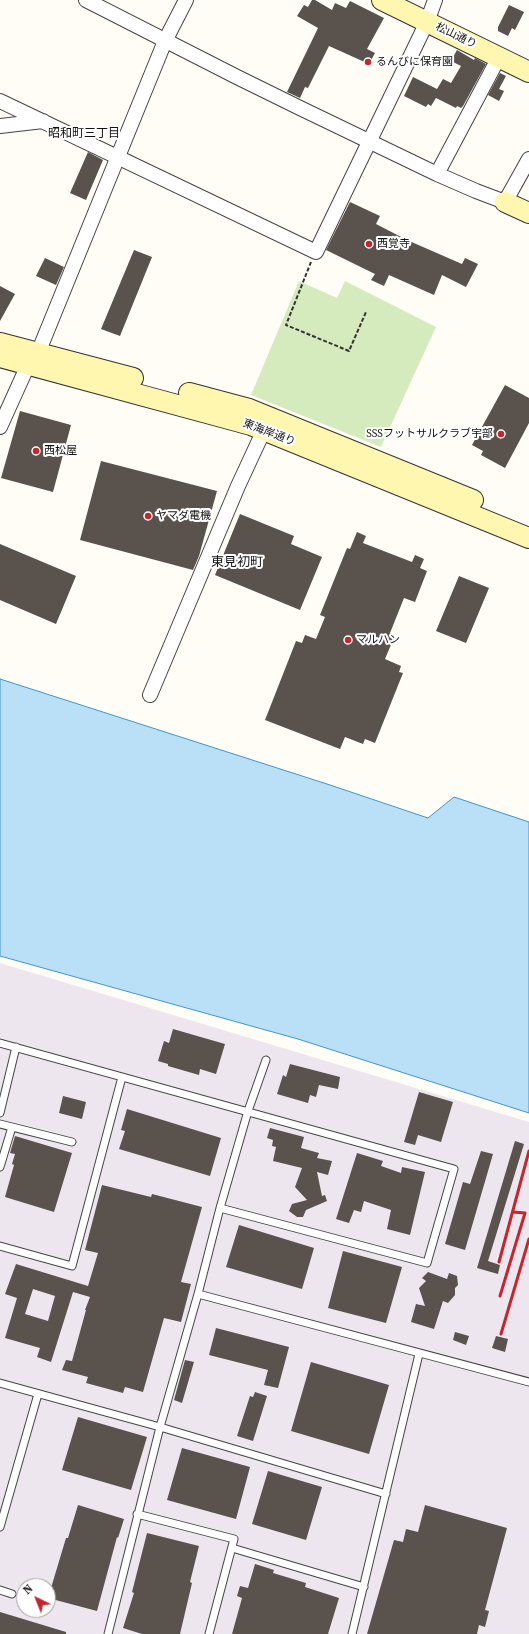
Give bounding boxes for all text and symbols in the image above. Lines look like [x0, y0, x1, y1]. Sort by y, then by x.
street label: 松山通り [433, 20, 479, 52]
place label: るんびに保育園 [376, 55, 453, 69]
marker: るんびに保育園 [363, 57, 373, 67]
district label: 昭和町三丁目 [48, 127, 120, 141]
place label: 西覚寺 [377, 237, 410, 251]
marker: 西覚寺 [364, 239, 374, 249]
street label: 東海岸通り [241, 417, 297, 449]
place label: SSSフットサルクラブ宇部 [366, 427, 493, 441]
marker: SSSフットサルクラブ宇部 [496, 429, 506, 439]
place label: 西松屋 [44, 444, 77, 458]
marker: 西松屋 [31, 446, 41, 456]
place label: ヤマダ電機 [156, 509, 211, 523]
marker: ヤマダ電機 [143, 511, 153, 521]
district label: 東見初町 [211, 555, 263, 571]
place label: マルハン [356, 633, 400, 647]
marker: マルハン [343, 635, 353, 645]
north arrow [16, 1578, 56, 1618]
text: N [20, 1581, 36, 1598]

